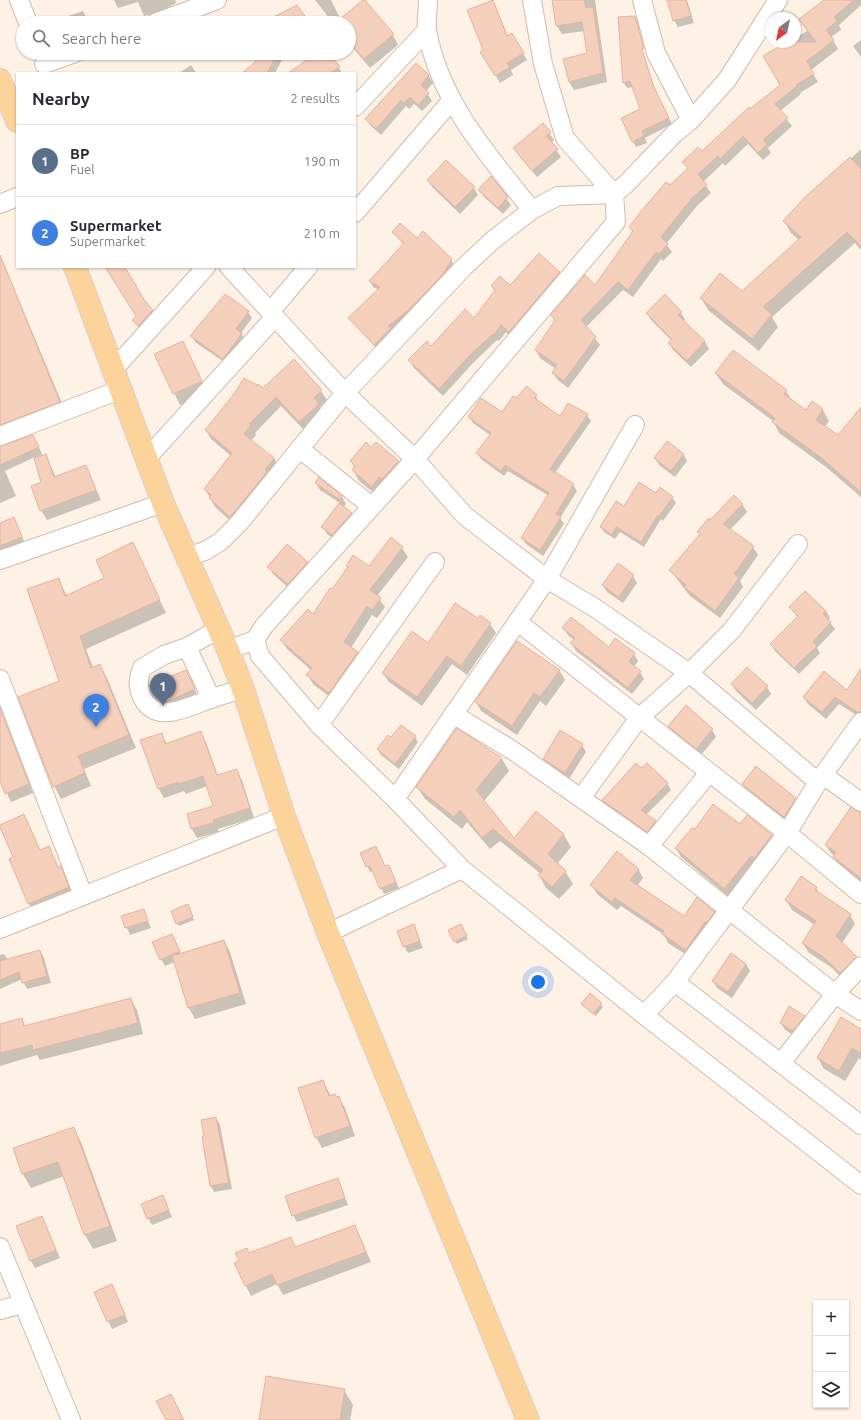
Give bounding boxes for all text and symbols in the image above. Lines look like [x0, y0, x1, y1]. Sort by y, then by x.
north arrow [765, 12, 801, 48]
search box [16, 16, 356, 60]
icon: search [30, 27, 52, 49]
text: Search here [62, 30, 141, 47]
text: Nearby [32, 89, 90, 108]
text: 2 results [290, 91, 340, 105]
text: BP [70, 145, 89, 162]
text: 1 [41, 154, 49, 168]
text: 190 m [304, 154, 340, 168]
text: Fuel [70, 162, 95, 176]
text: Supermarket [70, 217, 161, 234]
text: 2 [41, 226, 49, 240]
text: 210 m [304, 226, 340, 240]
text: Supermarket [70, 234, 145, 248]
pin: 1 [150, 673, 176, 706]
pin: 2 [83, 694, 109, 727]
your location [528, 972, 548, 992]
map controls [813, 1300, 849, 1408]
button: + [813, 1300, 849, 1336]
button: − [813, 1336, 849, 1372]
button: layers [813, 1372, 849, 1408]

